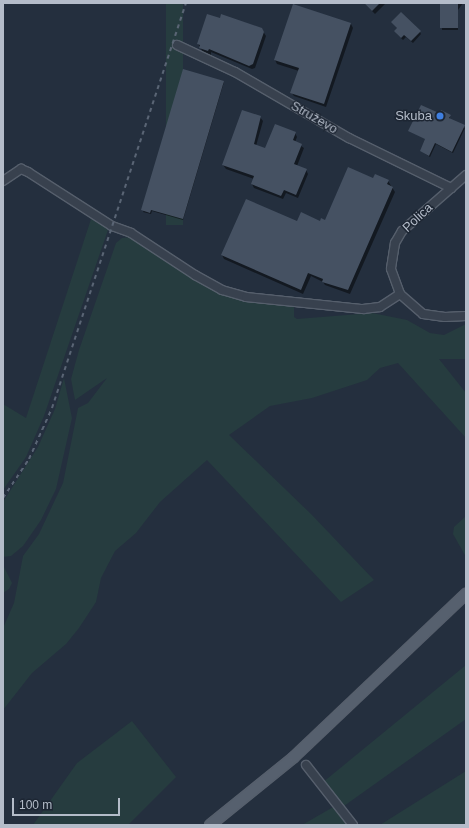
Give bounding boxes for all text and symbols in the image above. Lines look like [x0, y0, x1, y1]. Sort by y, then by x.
street label: Struževo [288, 98, 340, 138]
place label: Skuba [395, 108, 432, 124]
marker: Skuba [435, 111, 445, 121]
street label: Polica [400, 200, 436, 236]
scale bar [14, 790, 122, 816]
text: 100 m [19, 798, 52, 812]

